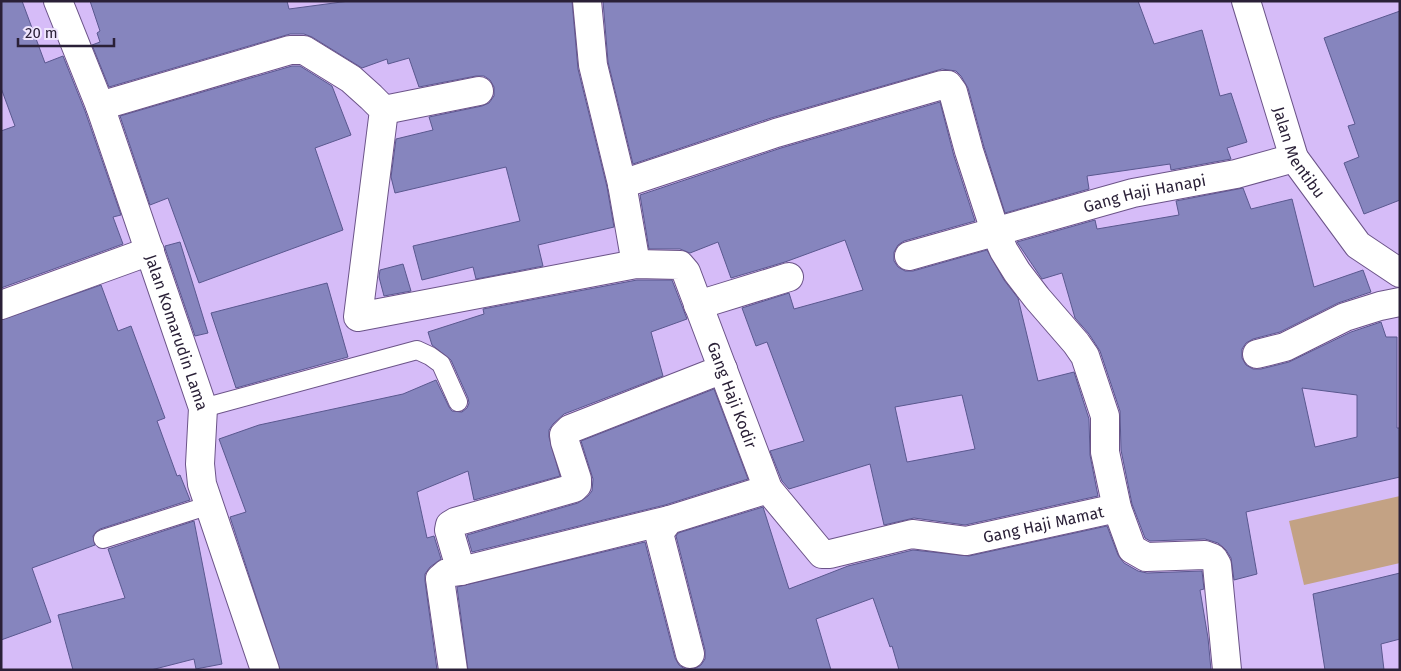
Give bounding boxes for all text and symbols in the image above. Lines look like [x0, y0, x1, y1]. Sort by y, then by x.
scale bar [18, 15, 114, 47]
text: 20 m [25, 24, 58, 42]
street label: Jalan Mentibu [1269, 104, 1329, 201]
street label: Gang Haji Hanapi [1081, 170, 1207, 216]
street label: Jalan Komarudin Lama [142, 252, 213, 413]
street label: Gang Haji Kodir [704, 339, 762, 452]
street label: Gang Haji Mamat [981, 502, 1106, 546]

